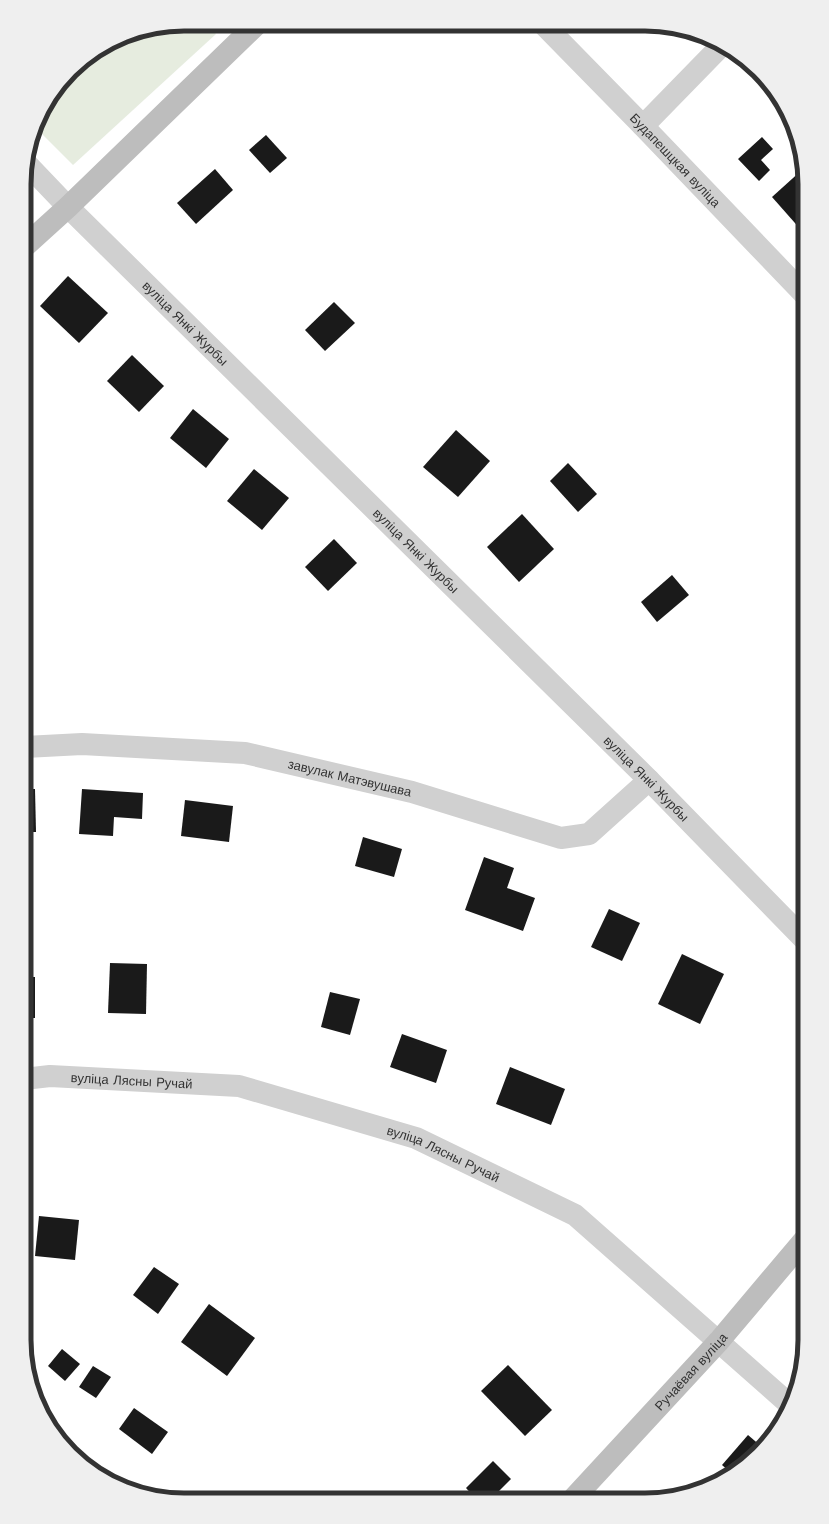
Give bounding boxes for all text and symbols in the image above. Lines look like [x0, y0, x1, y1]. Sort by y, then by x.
street label: Будапешцкая вуліца [627, 110, 724, 210]
street label: вуліца Янкі Журбы [140, 278, 232, 368]
street label: вуліца Янкі Журбы [370, 505, 462, 596]
street label: вуліца Янкі Журбы [601, 733, 692, 824]
street label: завулак Матэвушава [287, 756, 414, 799]
street label: вуліца Лясны Ручай [70, 1070, 193, 1091]
street label: вуліца Лясны Ручай [385, 1122, 502, 1185]
street label: Ручаёвая вуліца [651, 1329, 731, 1413]

